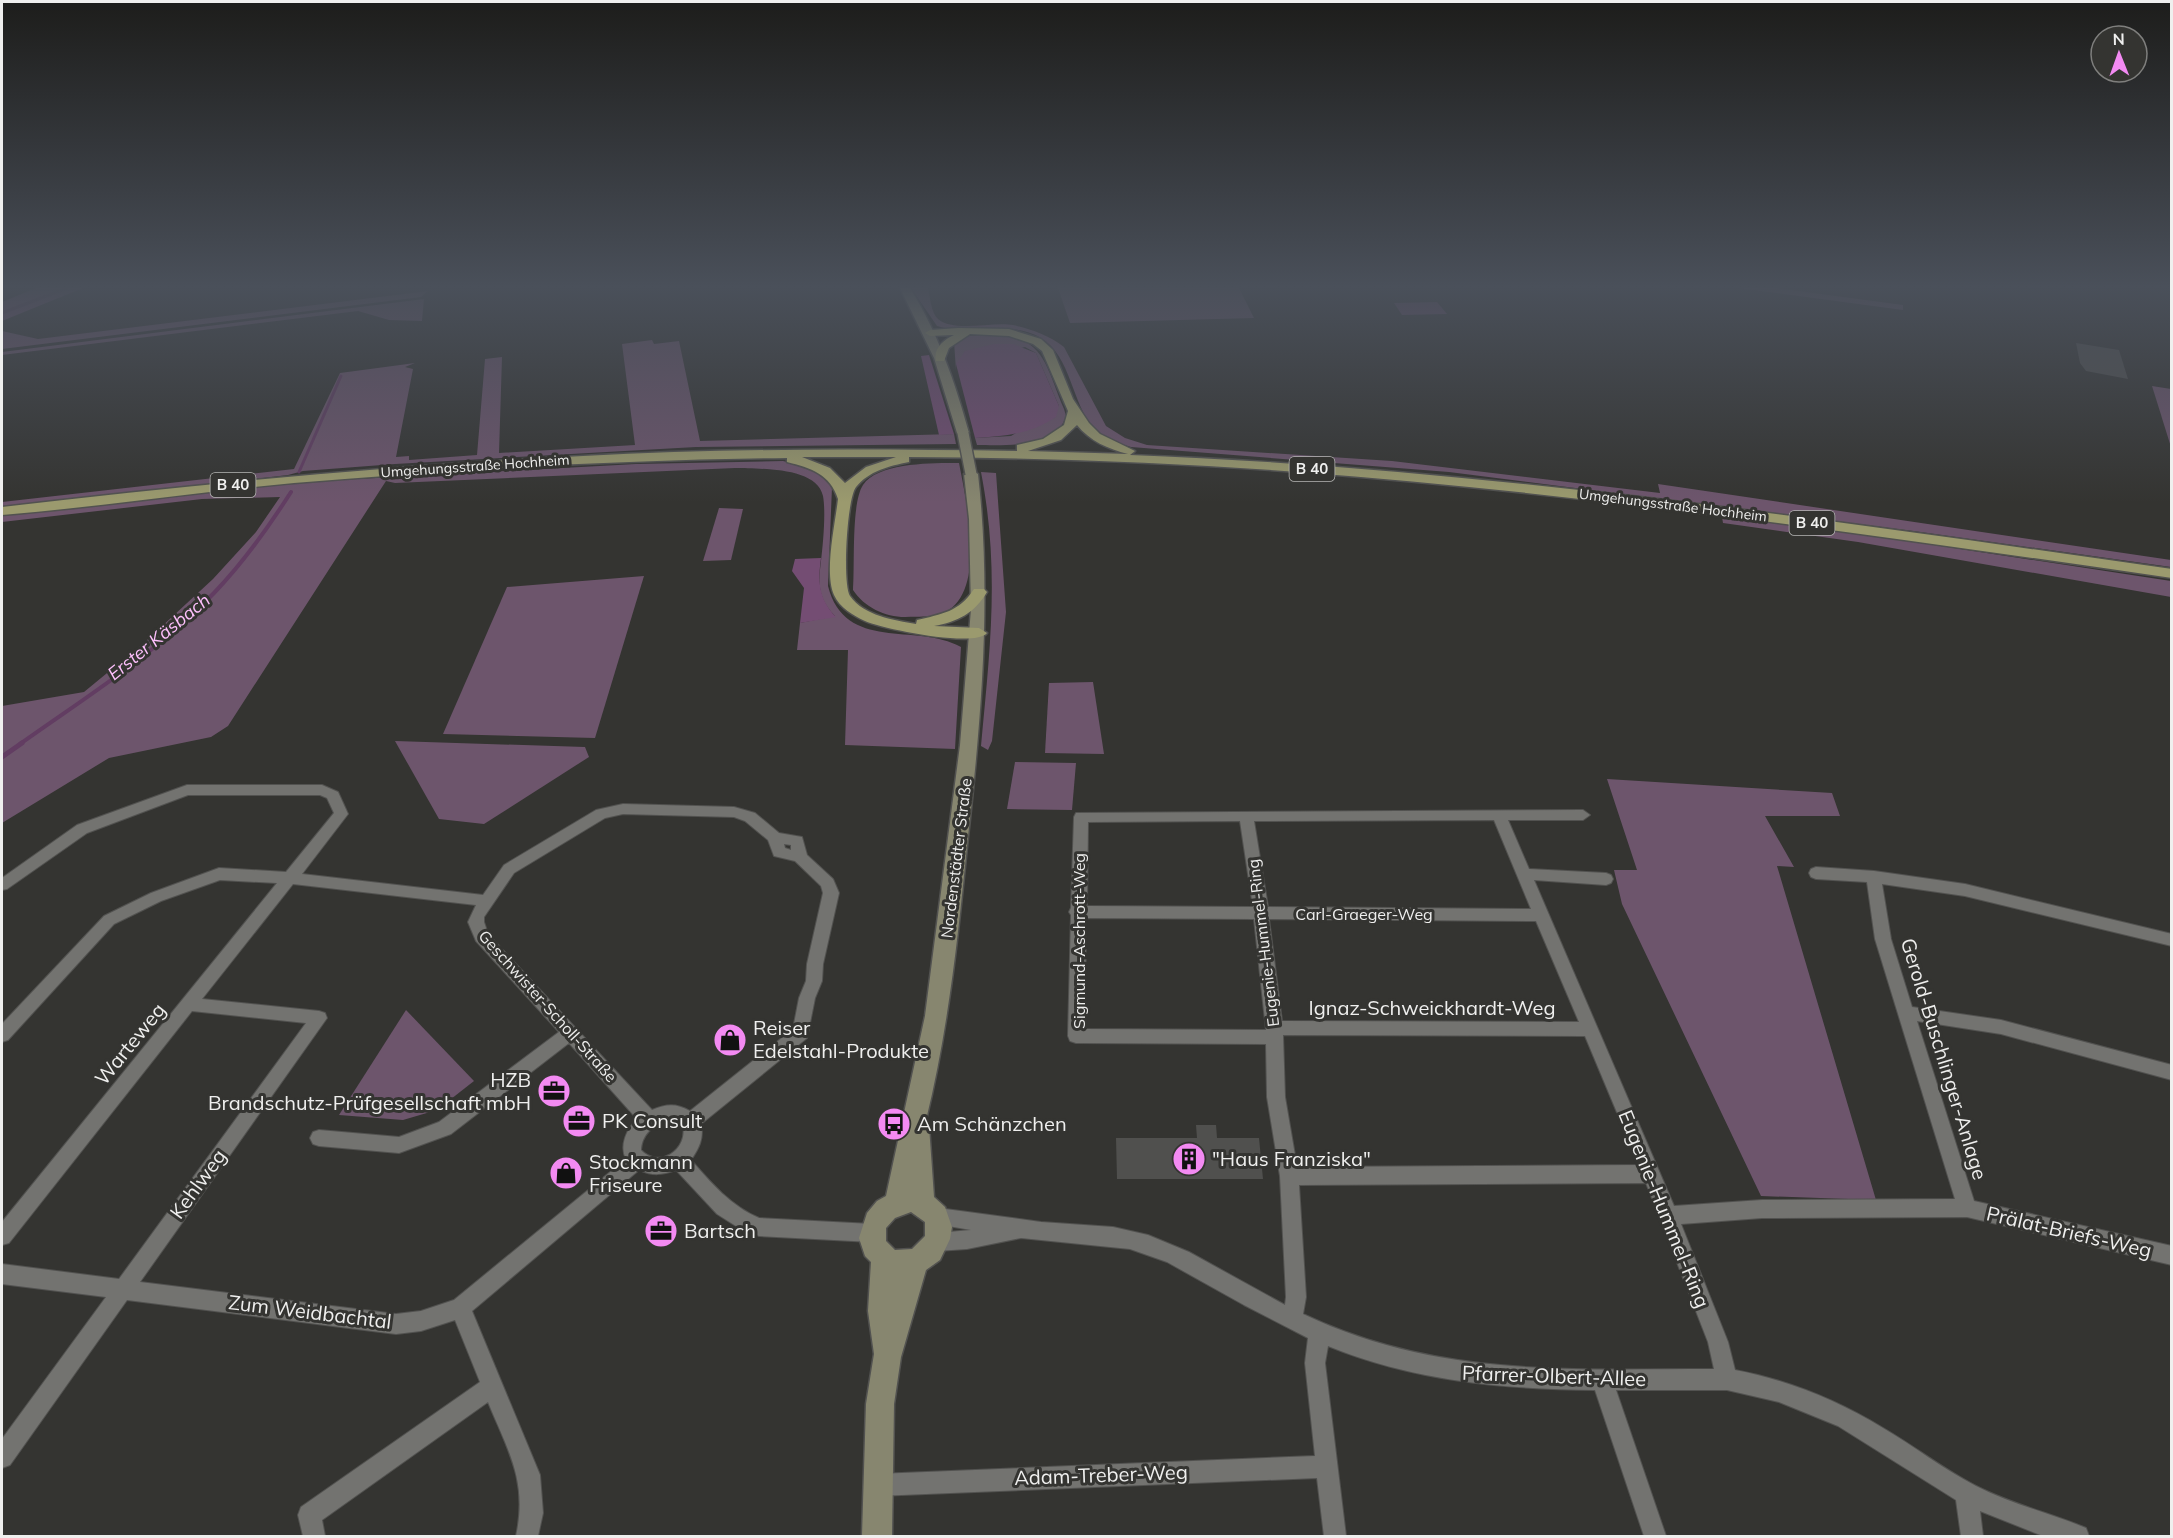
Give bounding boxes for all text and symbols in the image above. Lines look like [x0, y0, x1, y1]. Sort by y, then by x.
north arrow [2089, 24, 2149, 84]
text: N [2113, 29, 2125, 49]
street label: Umgehungsstraße Hochheim [380, 450, 570, 482]
road number: B 40 [1290, 457, 1334, 481]
road number: B 40 [210, 473, 256, 497]
street label: Umgehungsstraße Hochheim [1578, 485, 1768, 525]
road number: B 40 [1790, 511, 1834, 535]
water label: Erster Käsbach [103, 588, 215, 685]
street label: Nordenstädter Straße [936, 777, 976, 939]
street label: Sigmund-Aschrott-Weg [1069, 853, 1089, 1029]
street label: Eugenie-Hummel-Ring [1243, 858, 1283, 1028]
street label: Carl-Graeger-Weg [1295, 904, 1433, 924]
street label: Geschwister-Scholl-Straße [474, 926, 622, 1086]
street label: Gerold-Buschlinger-Anlage [1896, 935, 1993, 1183]
street label: Ignaz-Schweickhardt-Weg [1308, 995, 1556, 1020]
street label: Warteweg [89, 997, 170, 1090]
place label: Reiser Edelstahl-Produkte [753, 1015, 929, 1063]
shop icon: Reiser Edelstahl-Produkte [712, 1022, 748, 1058]
place label: HZB Brandschutz-Prüfgesellschaft mbH [208, 1067, 531, 1115]
office icon: HZB Brandschutz-Prüfgesellschaft mbH [536, 1073, 572, 1109]
office icon: PK Consult [561, 1103, 597, 1139]
bus stop icon: Am Schänzchen [876, 1106, 912, 1142]
street label: Eugenie-Hummel-Ring [1613, 1106, 1716, 1311]
place label: PK Consult [602, 1108, 702, 1133]
place label: Am Schänzchen [917, 1111, 1067, 1136]
building icon: "Haus Franziska" [1171, 1141, 1207, 1177]
street label: Kehlweg [164, 1144, 231, 1223]
place label: "Haus Franziska" [1212, 1146, 1371, 1171]
place label: Stockmann Friseure [589, 1149, 693, 1197]
shop icon: Stockmann Friseure [548, 1155, 584, 1191]
street label: Prälat-Briefs-Weg [1984, 1200, 2154, 1263]
office icon: Bartsch [643, 1213, 679, 1249]
place label: Bartsch [684, 1218, 756, 1243]
street label: Zum Weidbachtal [227, 1289, 393, 1334]
street label: Pfarrer-Olbert-Allee [1462, 1360, 1646, 1391]
street label: Adam-Treber-Weg [1014, 1459, 1188, 1490]

